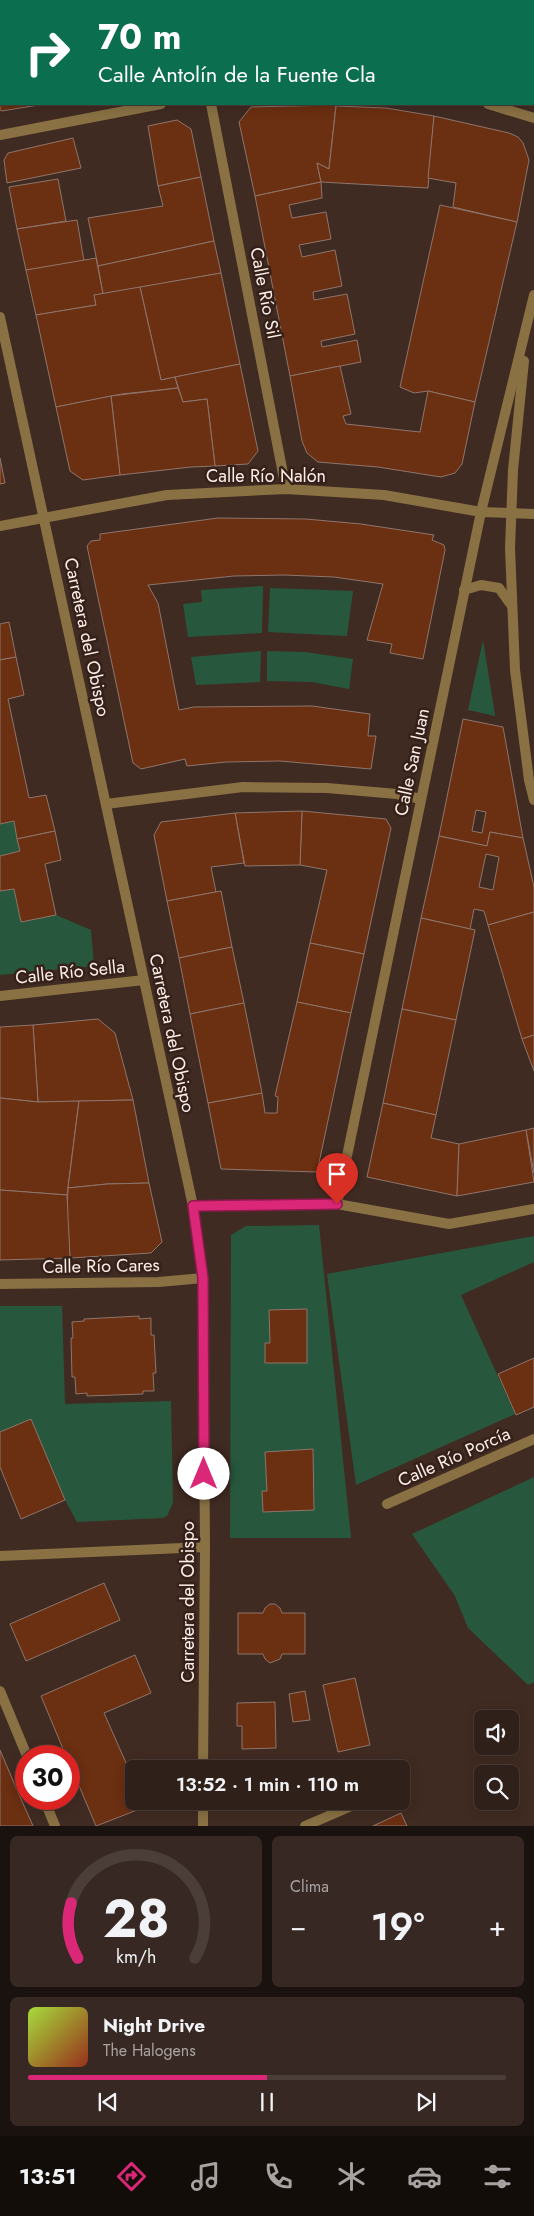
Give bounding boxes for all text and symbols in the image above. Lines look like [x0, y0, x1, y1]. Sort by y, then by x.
text: 70 m [98, 12, 181, 62]
icon: right [15, 20, 80, 85]
text: Calle Antolín de la Fuente Cla [98, 58, 376, 90]
street label: Calle Río Sil [243, 245, 287, 341]
street label: Calle Río Nalón [206, 463, 326, 489]
street label: Carretera del Obispo [57, 555, 117, 719]
street label: Calle San Juan [388, 706, 436, 818]
street label: Carretera del Obispo [142, 951, 202, 1115]
street label: Calle Río Sella [14, 953, 126, 991]
pin [316, 1153, 358, 1204]
icon: arrive [323, 1160, 351, 1188]
street label: Calle Río Cares [42, 1252, 160, 1280]
street label: Calle Río Porcía [393, 1421, 515, 1493]
position arrow [177, 1447, 229, 1499]
street label: Carretera del Obispo [175, 1521, 201, 1683]
map controls [474, 1710, 519, 1810]
button: sound [474, 1710, 519, 1755]
speed limit sign: 30 [15, 1745, 80, 1810]
button: search [474, 1765, 519, 1810]
text: 13:52 · 1 min · 110 m [176, 1771, 359, 1798]
text: Clima [290, 1875, 329, 1898]
text: 28 [103, 1881, 169, 1957]
text: 19° [371, 1899, 425, 1954]
text: − [290, 1906, 307, 1947]
text: + [489, 1906, 506, 1947]
text: km/h [116, 1944, 156, 1970]
text: Night Drive [103, 2012, 205, 2039]
text: The Halogens [103, 2039, 196, 2062]
icon: previous [94, 2088, 122, 2116]
icon: pause [253, 2088, 281, 2116]
icon: next [412, 2088, 440, 2116]
icon: directions [114, 2159, 149, 2194]
icon: music [188, 2159, 223, 2194]
icon: phone [261, 2159, 296, 2194]
icon: climate [334, 2159, 369, 2194]
icon: car [407, 2159, 442, 2194]
icon: filters [480, 2159, 515, 2194]
text: 13:51 [19, 2160, 76, 2192]

